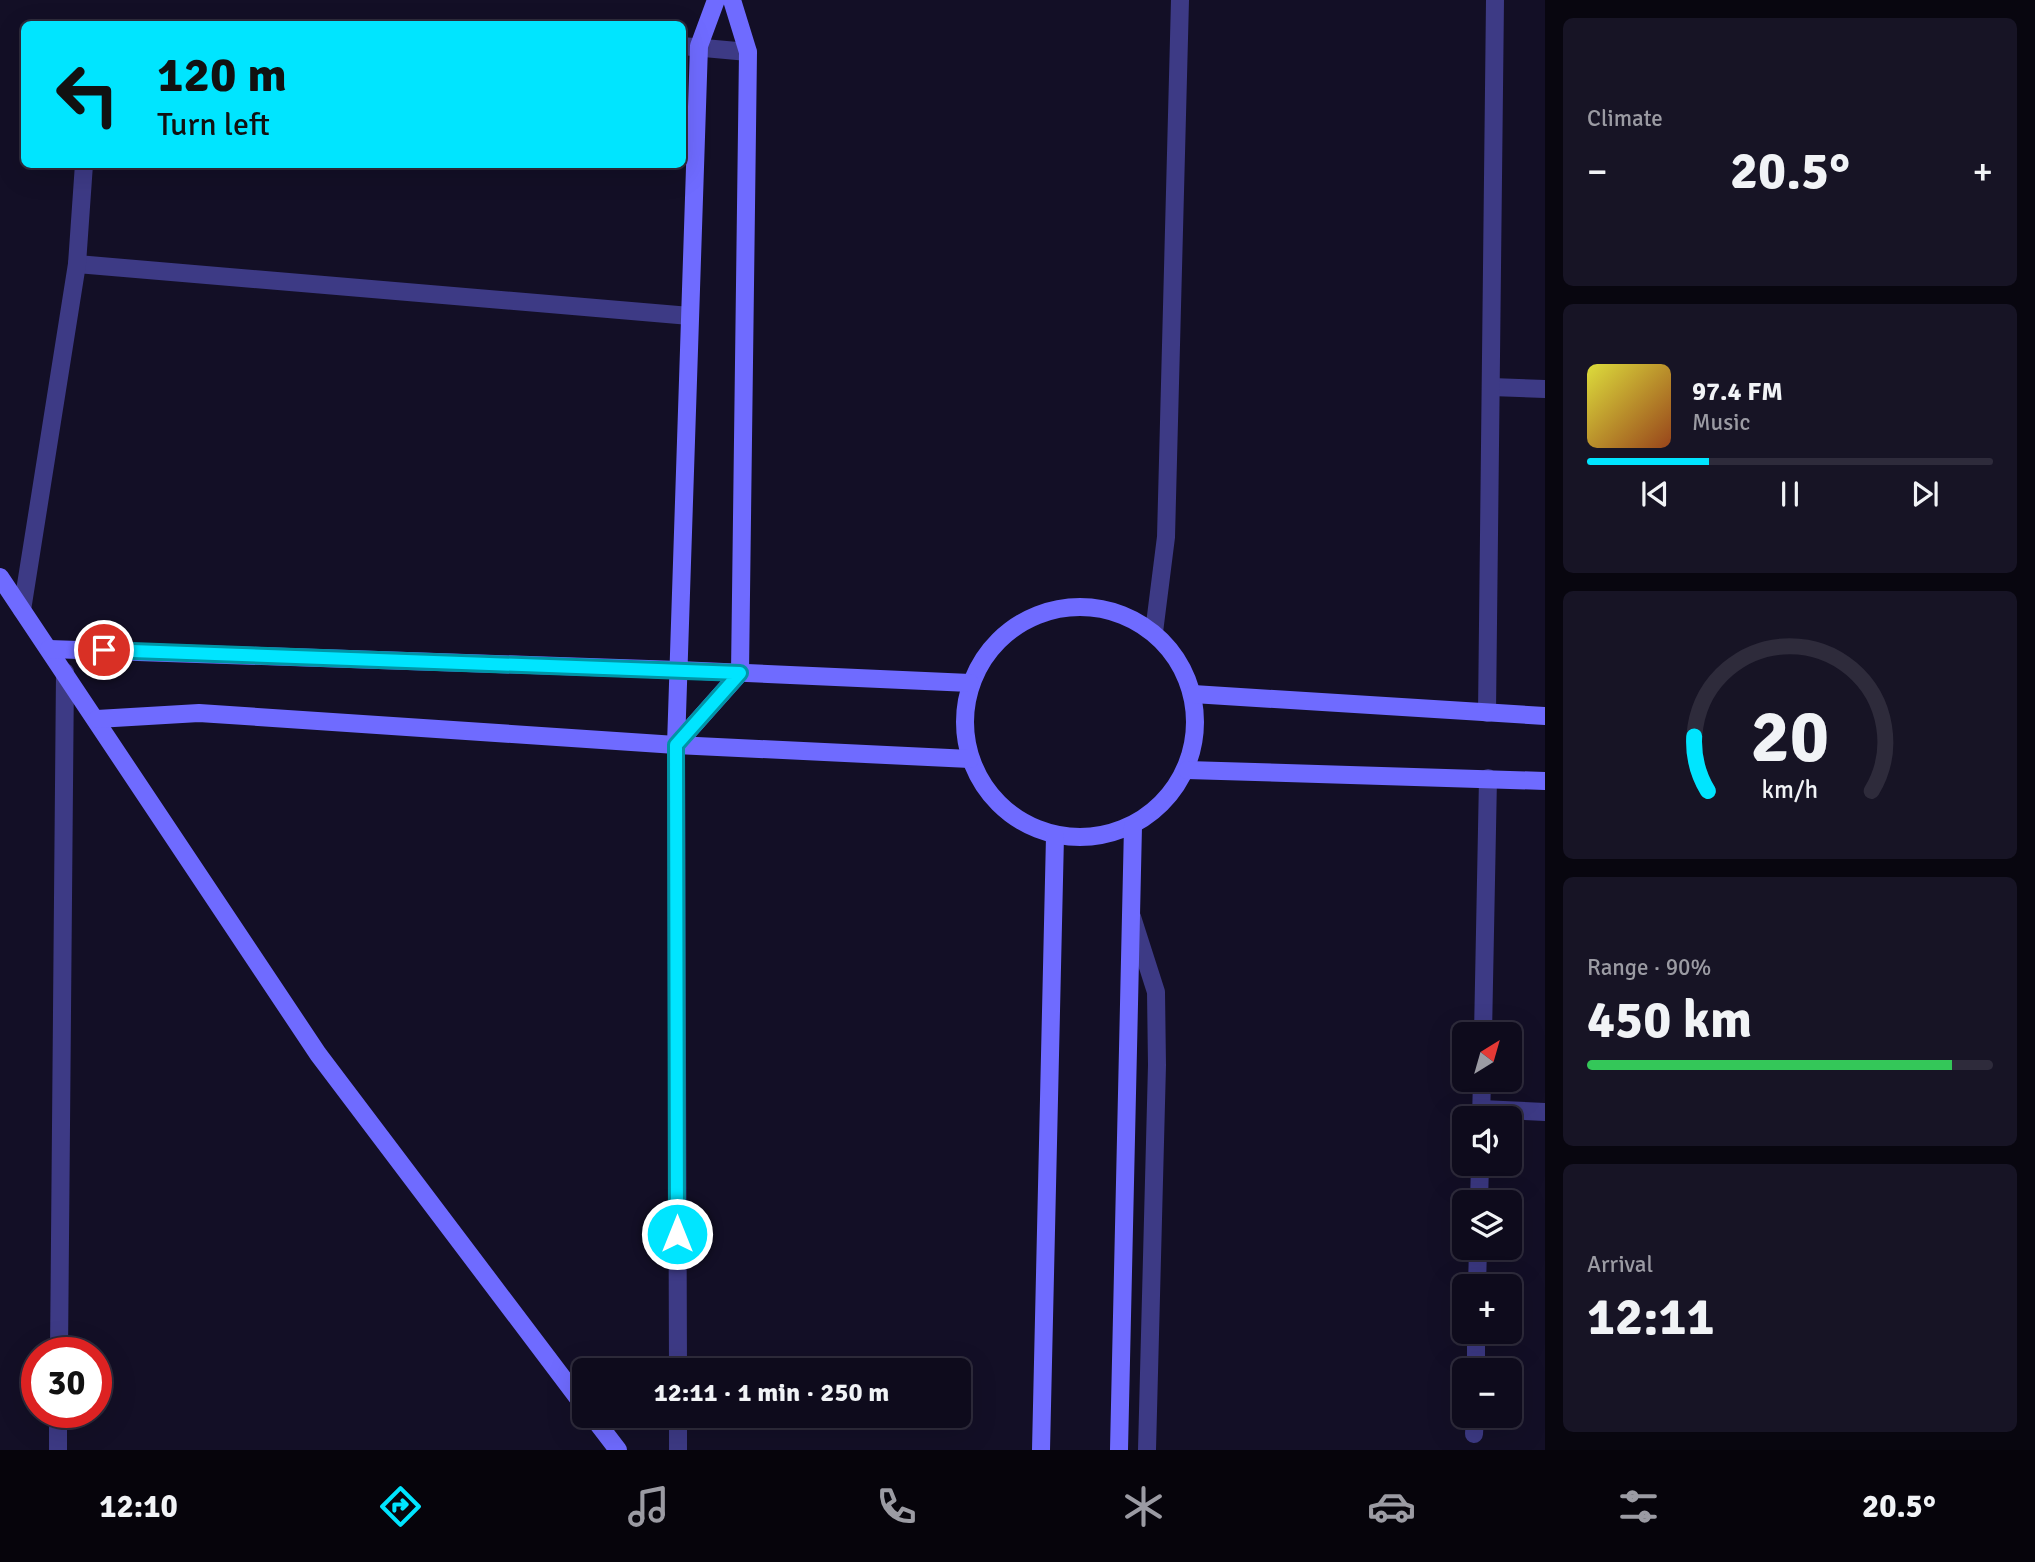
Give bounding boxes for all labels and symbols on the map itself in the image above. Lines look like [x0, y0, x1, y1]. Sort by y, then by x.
pin [74, 620, 134, 680]
north arrow [1452, 1022, 1522, 1092]
position arrow [640, 1197, 714, 1271]
speed limit sign: 30 [21, 1337, 112, 1428]

